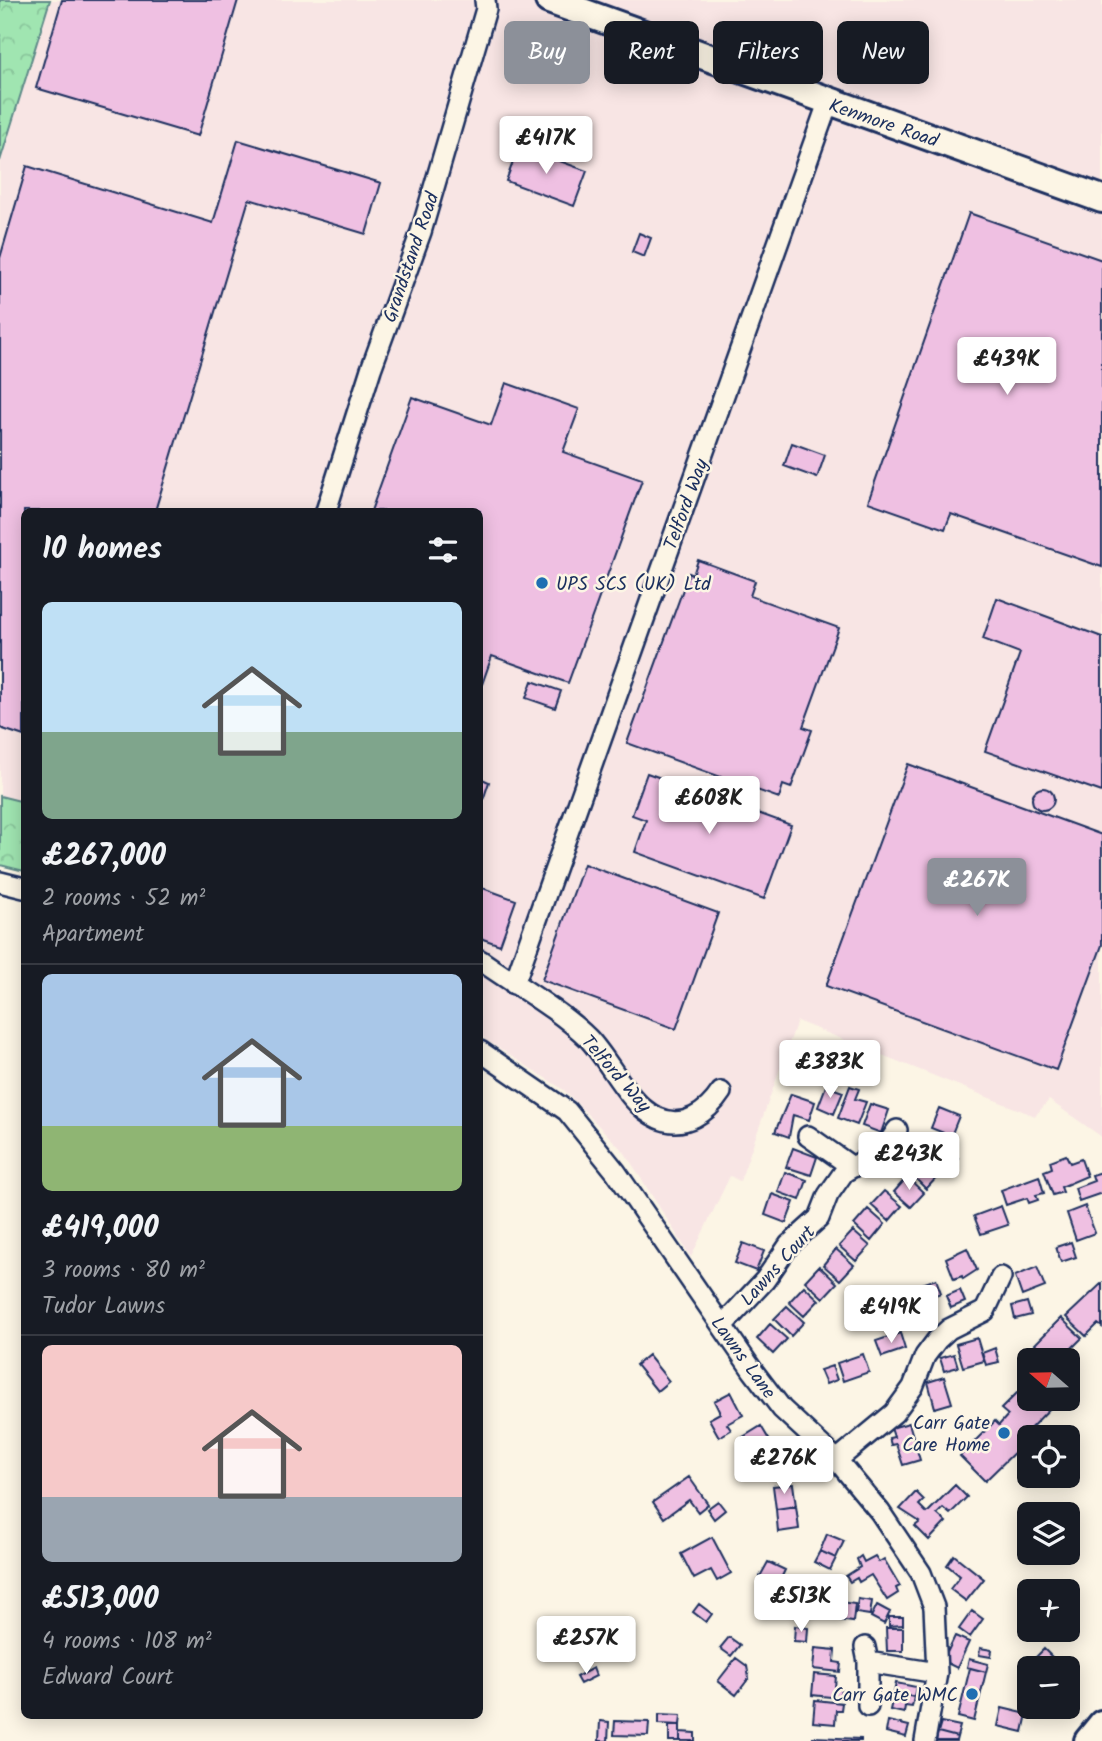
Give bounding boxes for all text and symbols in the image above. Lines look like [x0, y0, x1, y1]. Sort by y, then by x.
chip: Buy [504, 21, 590, 84]
chip: Rent [604, 21, 699, 84]
chip: Filters [713, 21, 823, 84]
chip: New [837, 21, 929, 84]
street label: Kenmore Road [824, 91, 943, 157]
pin: £417K [497, 116, 595, 176]
text: £417K [515, 121, 577, 157]
street label: Grandstand Road [376, 188, 448, 327]
pin: £439K [958, 338, 1056, 397]
text: £439K [973, 342, 1041, 378]
street label: Telford Way [657, 454, 718, 555]
text: 10 homes [42, 526, 162, 574]
icon: filters [424, 531, 462, 569]
place label: UPS SCS (UK) Ltd [556, 570, 711, 600]
marker: UPS SCS (UK) Ltd [534, 575, 550, 591]
icon: home [189, 648, 315, 774]
pin: £608K [660, 776, 758, 836]
text: £608K [675, 781, 743, 817]
text: £267,000 [42, 833, 166, 881]
pin: £267K [928, 858, 1026, 918]
text: £267K [943, 863, 1011, 899]
text: 2 rooms · 52 m² [42, 881, 205, 917]
text: Apartment [42, 917, 144, 953]
icon: home [189, 1020, 315, 1146]
street label: Telford Way [573, 1029, 659, 1121]
pin: £383K [781, 1040, 879, 1100]
text: £383K [795, 1045, 865, 1081]
pin: £243K [860, 1132, 958, 1192]
text: £243K [874, 1137, 944, 1173]
text: £419,000 [42, 1205, 159, 1253]
street label: Lawns Court [734, 1218, 824, 1314]
text: 3 rooms · 80 m² [42, 1253, 205, 1289]
pin: £419K [842, 1286, 940, 1345]
text: Tudor Lawns [42, 1289, 165, 1325]
text: £419K [860, 1290, 922, 1326]
street label: Lawns Lane [702, 1311, 783, 1406]
north arrow [1017, 1348, 1080, 1410]
map controls [1017, 1348, 1080, 1719]
icon: home [189, 1391, 315, 1517]
place label: Carr Gate Care Home [902, 1409, 990, 1461]
marker: Carr Gate Care Home [996, 1425, 1012, 1441]
button: locate [1017, 1425, 1080, 1488]
pin: £276K [735, 1436, 833, 1496]
text: £276K [750, 1441, 818, 1477]
button: layers [1017, 1502, 1080, 1565]
pin: £513K [752, 1574, 850, 1634]
text: £513,000 [42, 1576, 159, 1624]
text: £513K [770, 1579, 832, 1615]
button: + [1017, 1579, 1080, 1642]
pin: £257K [537, 1616, 635, 1676]
text: £257K [553, 1621, 619, 1657]
text: 4 rooms · 108 m² [42, 1624, 212, 1660]
button: − [1017, 1656, 1080, 1719]
text: Edward Court [42, 1660, 173, 1696]
place label: Carr Gate WMC [832, 1681, 958, 1711]
marker: Carr Gate WMC [964, 1686, 980, 1702]

